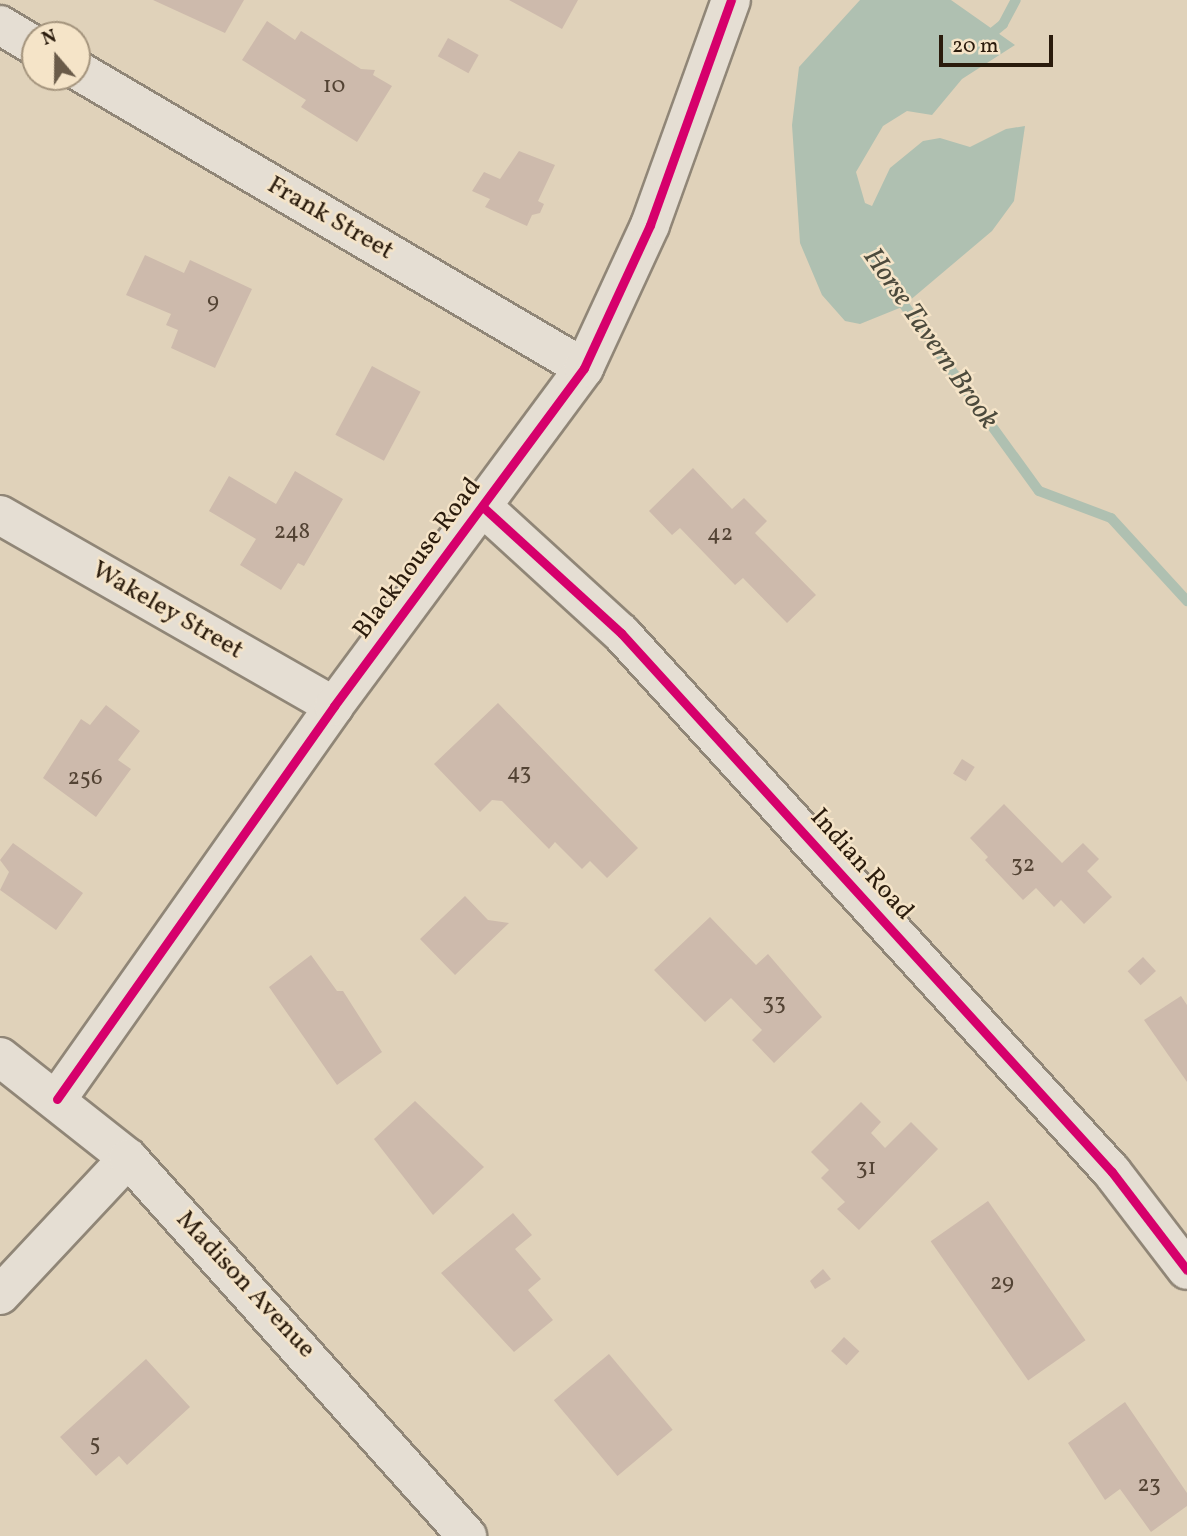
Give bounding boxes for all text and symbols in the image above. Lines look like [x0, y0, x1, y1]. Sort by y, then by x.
north arrow [21, 21, 91, 91]
scale bar [942, 21, 1056, 65]
text: N [39, 24, 60, 53]
text: 20 m [952, 32, 998, 61]
house number: 10 [323, 72, 345, 100]
street label: Frank Street [261, 170, 399, 268]
water label: Horse Tavern Brook [855, 242, 1005, 436]
house number: 9 [207, 288, 219, 316]
street label: Blackhouse Road [347, 472, 489, 646]
house number: 248 [274, 518, 310, 546]
house number: 42 [707, 520, 733, 548]
street label: Wakeley Street [85, 555, 249, 667]
house number: 43 [507, 759, 531, 787]
house number: 256 [67, 764, 103, 792]
street label: Indian Road [803, 803, 919, 927]
house number: 32 [1011, 851, 1035, 879]
house number: 33 [762, 989, 786, 1017]
house number: 31 [856, 1154, 876, 1182]
street label: Madison Avenue [169, 1205, 321, 1365]
house number: 29 [990, 1269, 1014, 1297]
house number: 5 [89, 1430, 101, 1458]
house number: 23 [1137, 1471, 1161, 1499]

